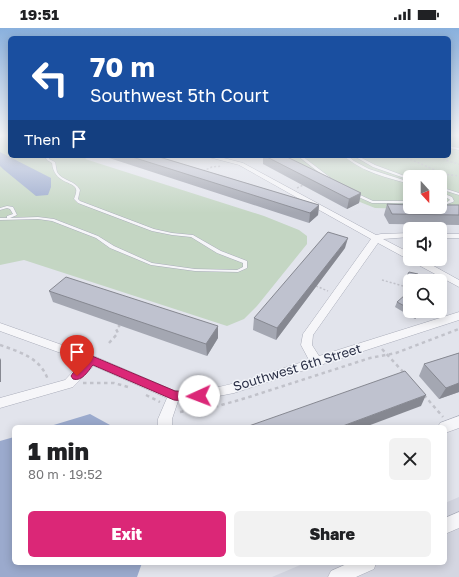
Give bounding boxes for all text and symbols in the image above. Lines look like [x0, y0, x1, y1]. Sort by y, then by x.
text: 19:51 [20, 5, 59, 23]
text: 70 m [90, 50, 155, 83]
icon: left [24, 52, 76, 104]
text: Southwest 5th Court [90, 84, 269, 106]
icon: arrive [68, 128, 90, 150]
text: Then [24, 130, 60, 148]
north arrow [403, 170, 447, 214]
map controls [403, 170, 447, 318]
button: sound [403, 222, 447, 266]
button: search [403, 274, 447, 318]
pin [60, 335, 94, 376]
street label: Southwest 6th Street [231, 340, 363, 394]
icon: arrive [66, 341, 88, 363]
position arrow [178, 375, 220, 417]
text: 1 min [28, 436, 89, 465]
button: close [389, 438, 431, 480]
text: 80 m · 19:52 [28, 466, 102, 482]
button: Exit [28, 511, 226, 557]
button: Share [234, 511, 431, 557]

